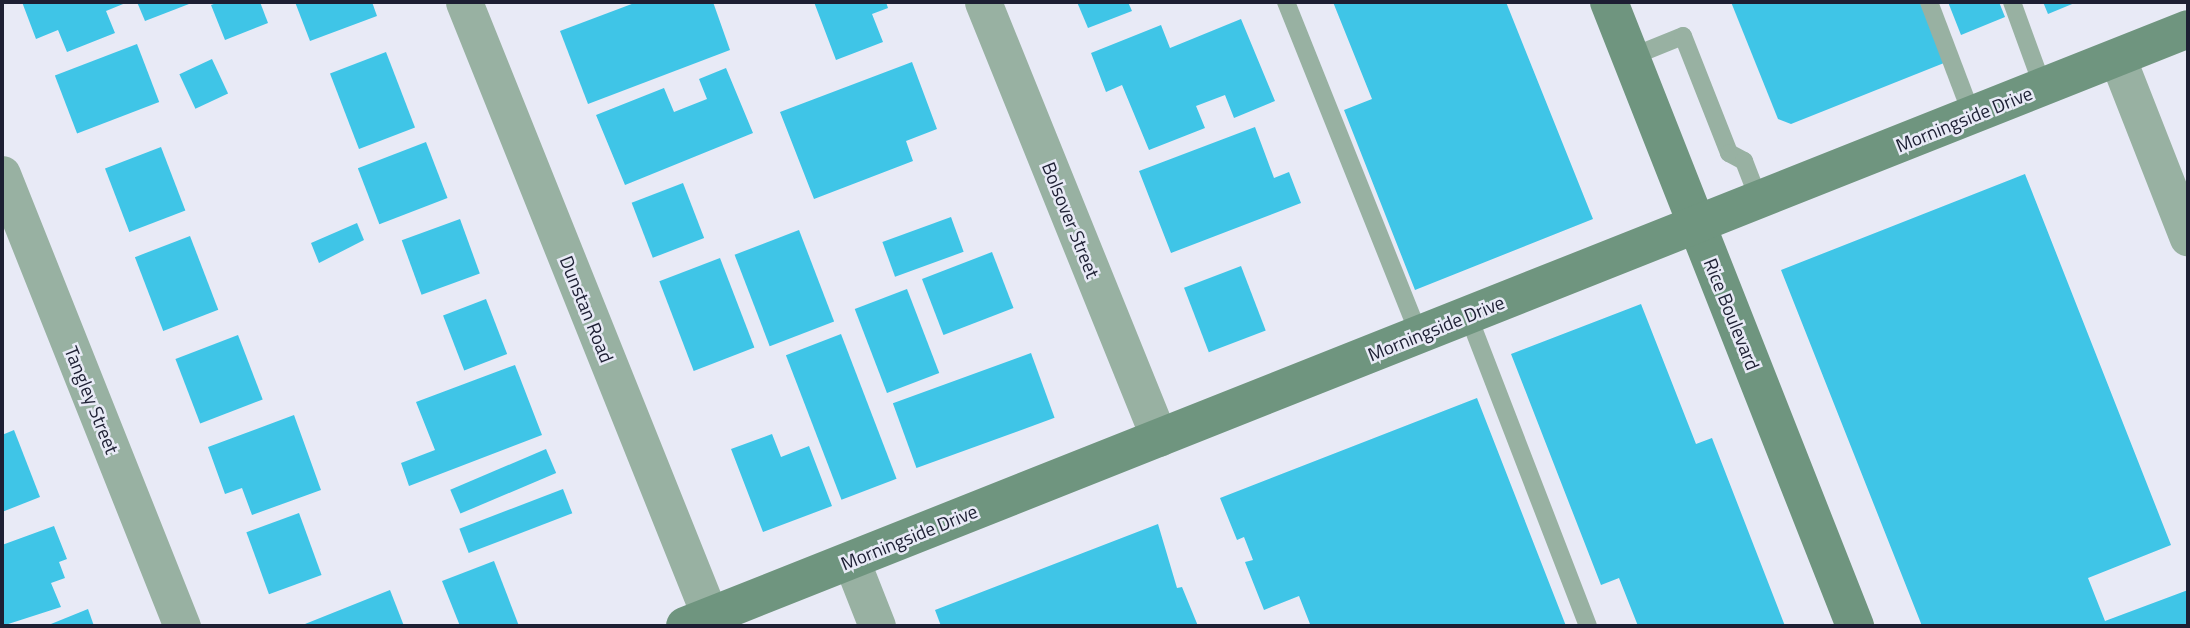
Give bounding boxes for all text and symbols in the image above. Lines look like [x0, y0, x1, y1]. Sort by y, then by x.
street label: Morningside Drive [1892, 81, 2036, 157]
street label: Bolsover Street [1037, 159, 1105, 281]
street label: Dunstan Road [555, 252, 619, 366]
street label: Rice Boulevard [1699, 255, 1765, 373]
street label: Morningside Drive [1364, 290, 1508, 366]
street label: Tangley Street [60, 343, 124, 457]
street label: Morningside Drive [837, 499, 981, 575]

